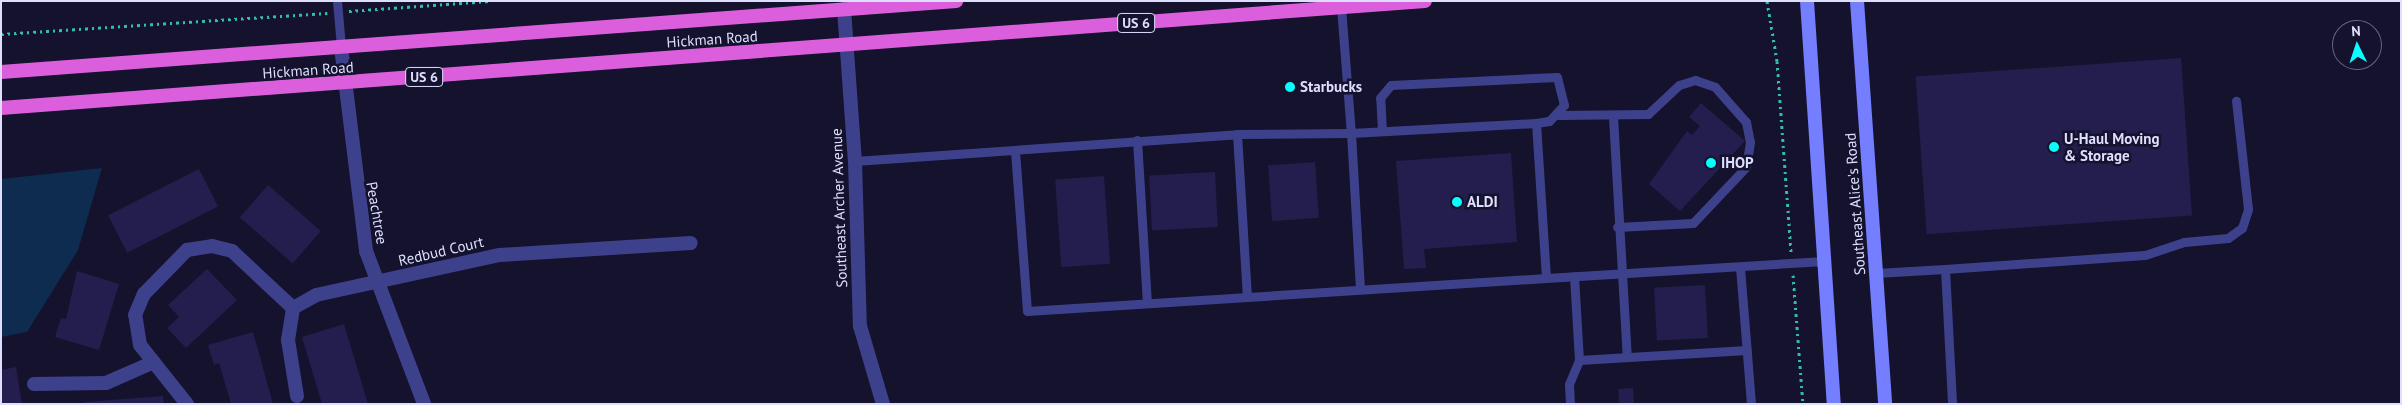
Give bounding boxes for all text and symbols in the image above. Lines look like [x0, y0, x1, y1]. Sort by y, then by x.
road number: US 6 [1116, 12, 1156, 34]
north arrow [2332, 20, 2382, 70]
text: N [2351, 22, 2361, 40]
street label: Hickman Road [666, 27, 758, 51]
street label: Hickman Road [262, 58, 354, 82]
road number: US 6 [404, 66, 444, 88]
place label: Starbucks [1300, 78, 1362, 96]
marker: Starbucks [1284, 81, 1296, 93]
street label: Southeast Archer Avenue [827, 128, 851, 288]
place label: U-Haul Moving & Storage [2064, 129, 2160, 164]
street label: Southeast Alice's Road [1841, 132, 1869, 276]
marker: U-Haul Moving & Storage [2048, 141, 2060, 153]
place label: IHOP [1721, 154, 1754, 172]
marker: IHOP [1705, 157, 1717, 169]
street label: Peachtree [363, 180, 391, 246]
place label: ALDI [1467, 193, 1498, 211]
marker: ALDI [1451, 196, 1463, 208]
street label: Redbud Court [397, 232, 485, 270]

